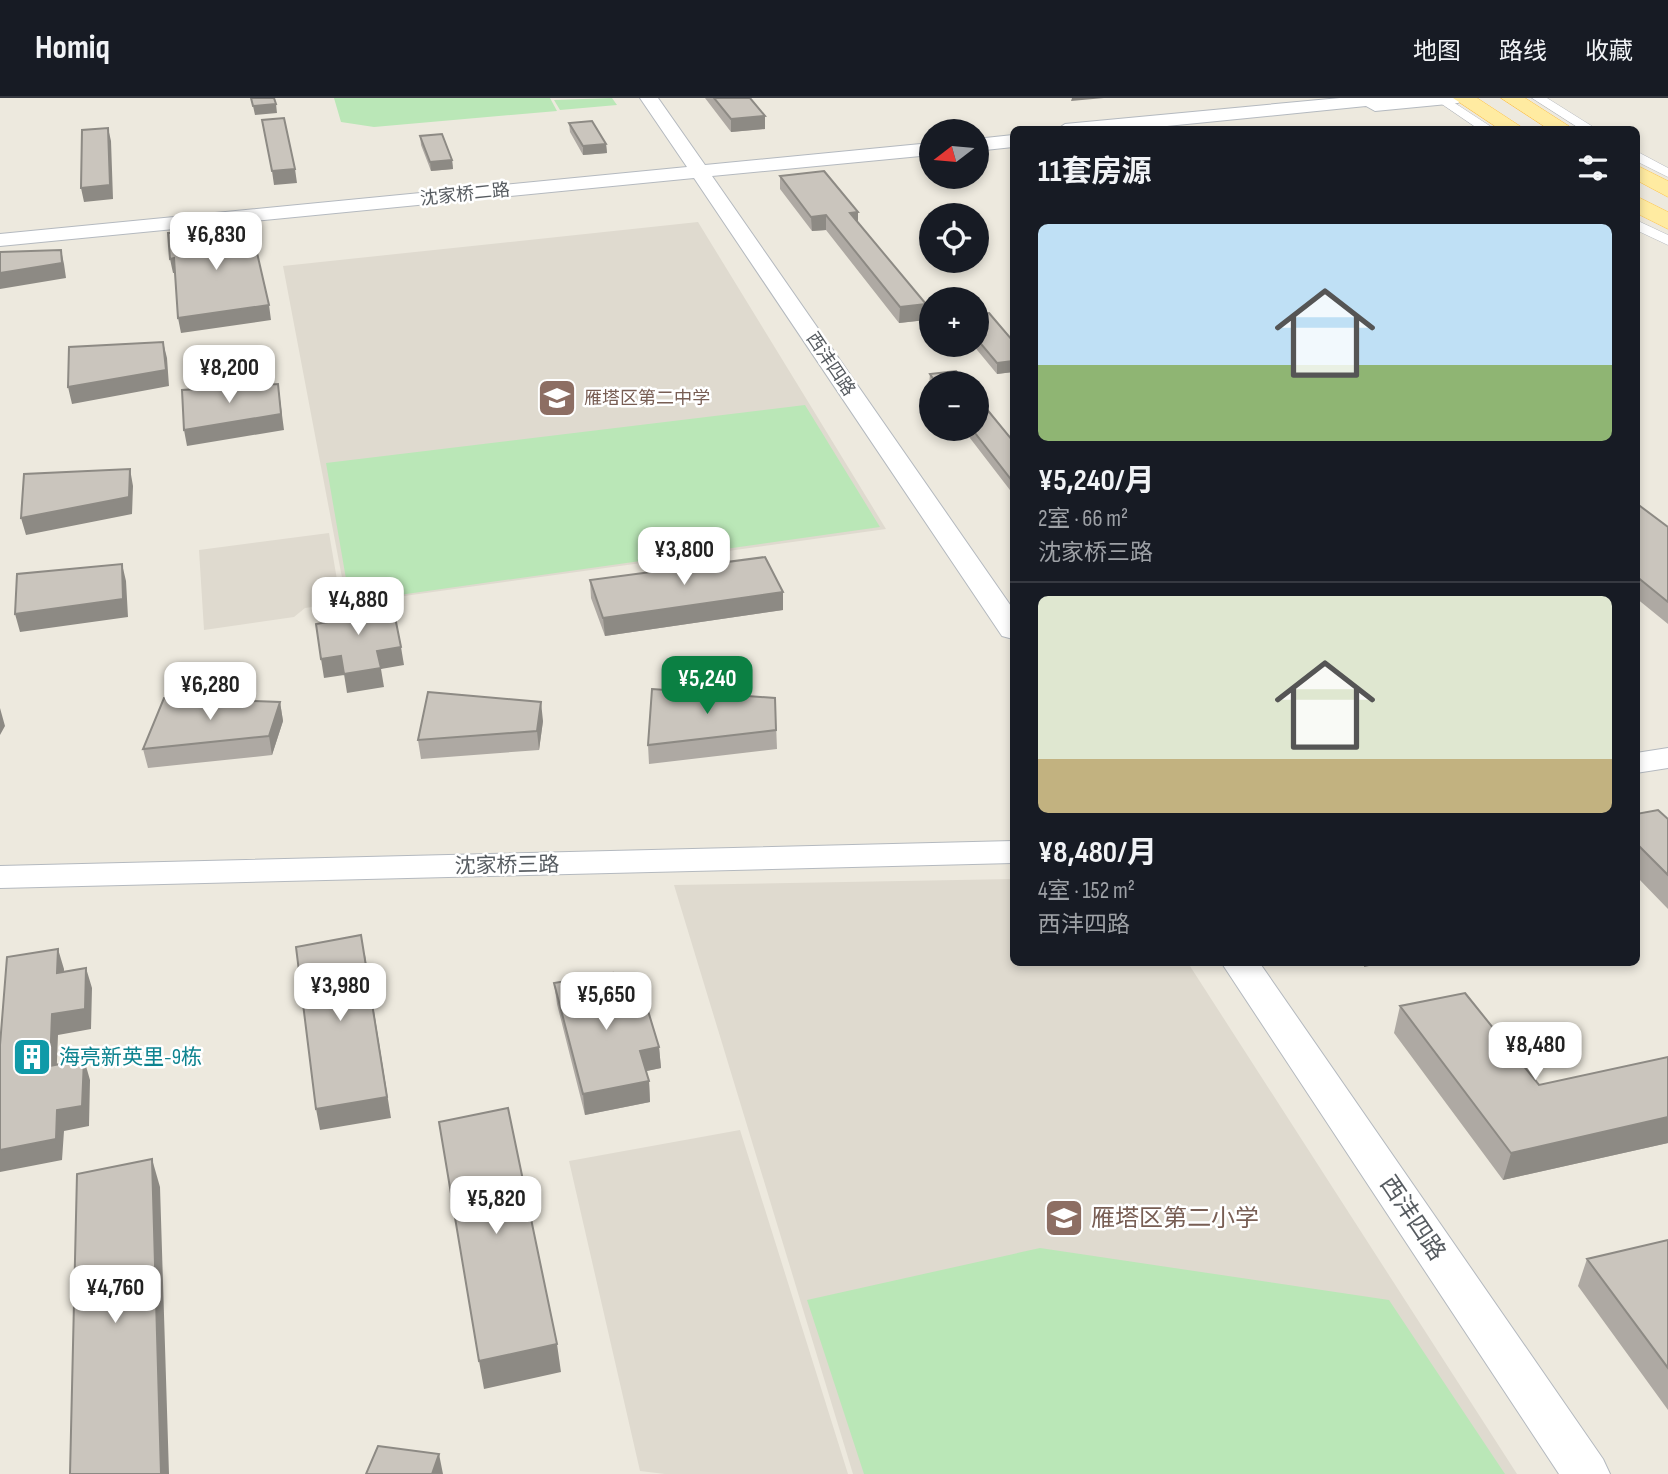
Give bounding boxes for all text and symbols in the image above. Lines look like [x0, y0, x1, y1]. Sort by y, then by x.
text: Homiq [35, 28, 110, 68]
text: 地图 [1413, 37, 1461, 66]
text: 路线 [1499, 37, 1547, 66]
text: 收藏 [1585, 37, 1633, 66]
north arrow [919, 119, 989, 189]
map controls [919, 119, 989, 441]
icon: filters [1574, 149, 1612, 187]
text: 11套房源 [1038, 154, 1152, 190]
street label: 沈家桥二路 [419, 179, 511, 210]
button: locate [919, 203, 989, 273]
pin: ¥6,830 [159, 212, 273, 272]
text: ¥6,830 [186, 221, 246, 249]
icon: home [1262, 270, 1388, 396]
button: + [919, 287, 989, 357]
street label: 西沣四路 [802, 329, 859, 400]
pin: ¥8,200 [172, 345, 286, 405]
text: ¥8,200 [199, 354, 259, 382]
button: − [919, 371, 989, 441]
school or university icon: 雁塔区第二中学 [536, 377, 578, 419]
place label: 雁塔区第二中学 [584, 388, 710, 409]
text: ¥5,240/月 [1038, 463, 1155, 499]
text: 2室 · 66 m² [1038, 505, 1128, 533]
pin: ¥3,800 [627, 528, 741, 587]
text: ¥3,800 [654, 536, 714, 564]
text: 沈家桥三路 [1038, 539, 1153, 567]
pin: ¥4,880 [301, 578, 415, 637]
text: ¥4,880 [328, 586, 388, 614]
icon: home [1262, 642, 1388, 768]
pin: ¥5,240 [650, 656, 764, 716]
pin: ¥6,280 [153, 662, 267, 722]
text: ¥5,240 [678, 665, 736, 693]
text: ¥6,280 [180, 671, 240, 699]
text: ¥8,480/月 [1038, 835, 1157, 871]
street label: 沈家桥三路 [454, 852, 560, 879]
text: 4室 · 152 m² [1038, 877, 1135, 905]
text: 西沣四路 [1038, 911, 1130, 939]
pin: ¥3,980 [283, 964, 397, 1023]
text: ¥3,980 [310, 972, 370, 1000]
pin: ¥5,650 [549, 972, 663, 1032]
text: ¥5,650 [576, 981, 636, 1009]
pin: ¥8,480 [1478, 1023, 1592, 1082]
text: ¥8,480 [1505, 1031, 1565, 1059]
building icon: 海亮新英里-9栋 [11, 1036, 53, 1078]
place label: 海亮新英里-9栋 [59, 1045, 202, 1070]
street label: 西沣四路 [1374, 1170, 1451, 1266]
pin: ¥5,820 [439, 1176, 553, 1236]
text: ¥5,820 [466, 1185, 526, 1213]
school or university icon: 雁塔区第二小学 [1043, 1197, 1085, 1239]
place label: 雁塔区第二小学 [1091, 1204, 1259, 1233]
pin: ¥4,760 [58, 1266, 172, 1325]
text: ¥4,760 [86, 1274, 144, 1302]

